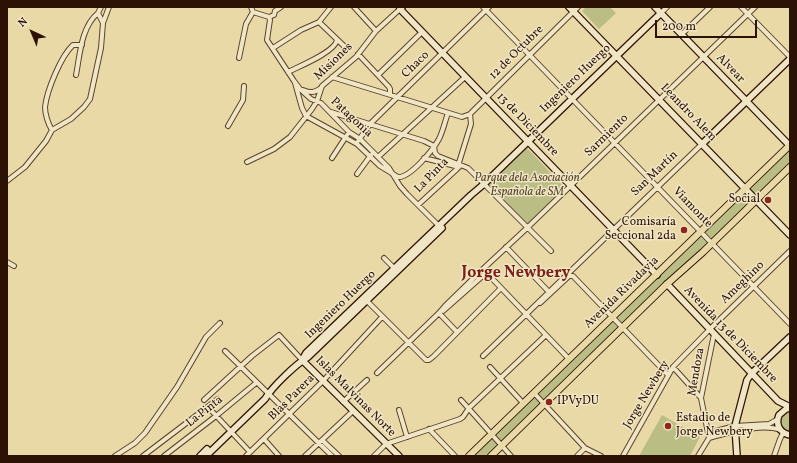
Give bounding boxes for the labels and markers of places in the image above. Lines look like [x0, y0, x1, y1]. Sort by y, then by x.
place label: Social [728, 193, 760, 207]
marker: Social [763, 195, 773, 205]
place label: Comisaría Seccional 2da [605, 216, 676, 244]
marker: Comisaría Seccional 2da [679, 225, 689, 235]
place label: IPVyDU [557, 395, 599, 409]
marker: IPVyDU [544, 397, 554, 407]
place label: Estadio de Jorge Newbery [676, 412, 753, 440]
marker: Estadio de Jorge Newbery [663, 421, 673, 431]

